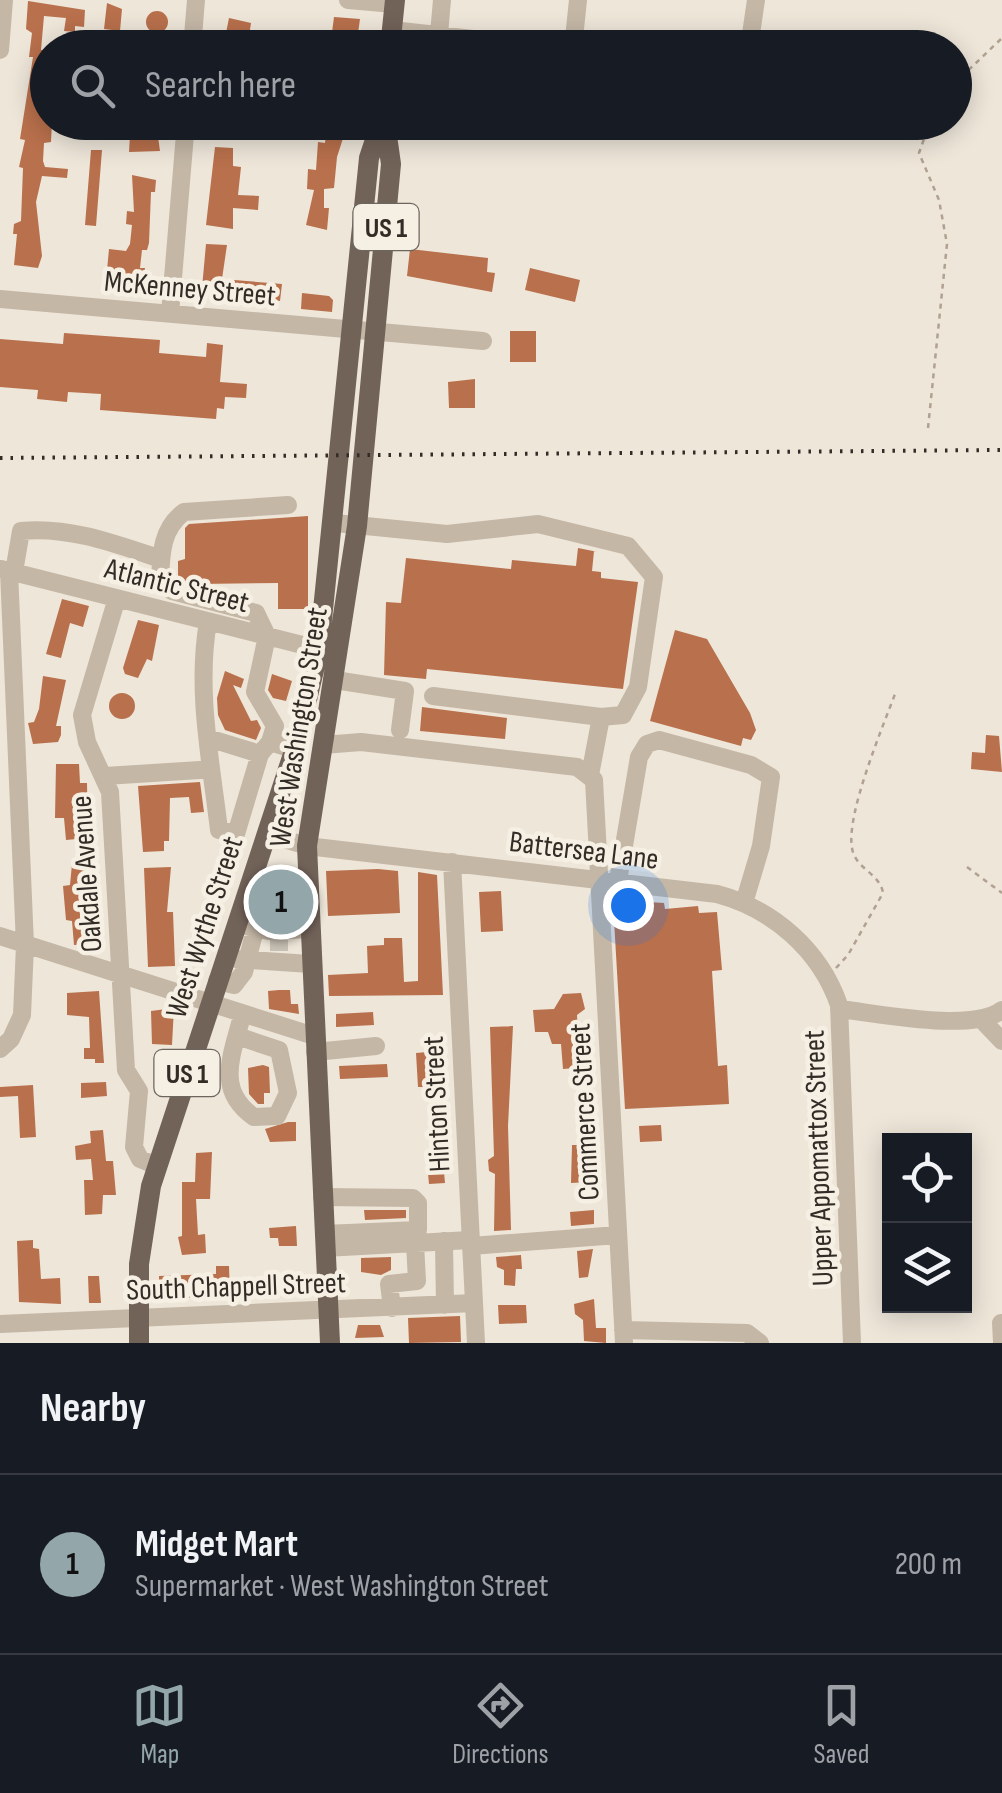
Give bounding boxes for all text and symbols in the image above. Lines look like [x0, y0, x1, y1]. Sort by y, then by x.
search box [30, 30, 972, 140]
icon: search [65, 58, 120, 113]
text: Search here [145, 63, 296, 108]
road number: US 1 [354, 204, 418, 250]
street label: McKenney Street [103, 264, 277, 314]
street label: Atlantic Street [100, 550, 252, 621]
street label: West Washington Street [262, 605, 336, 850]
street label: Oakdale Avenue [64, 794, 110, 953]
street label: Battersea Lane [507, 824, 660, 878]
street label: West Wythe Street [159, 832, 251, 1023]
pin: 1 [248, 864, 314, 940]
your location [603, 880, 654, 931]
street label: Commerce Street [562, 1022, 608, 1201]
street label: Upper Appomattox Street [797, 1029, 841, 1287]
street label: Hinton Street [415, 1035, 459, 1173]
road number: US 1 [154, 1050, 220, 1096]
map controls [882, 1133, 972, 1313]
button: locate [882, 1133, 972, 1223]
button: layers [882, 1223, 972, 1313]
street label: South Chappell Street [126, 1265, 346, 1309]
text: Nearby [40, 1383, 146, 1434]
text: Midget Mart [135, 1522, 298, 1567]
text: 1 [66, 1545, 79, 1584]
text: 200 m [895, 1545, 962, 1584]
text: Supermarket · West Washington Street [135, 1567, 549, 1606]
tab: Map [132, 1678, 187, 1771]
tab: Directions [452, 1678, 549, 1771]
tab: Saved [813, 1678, 870, 1771]

